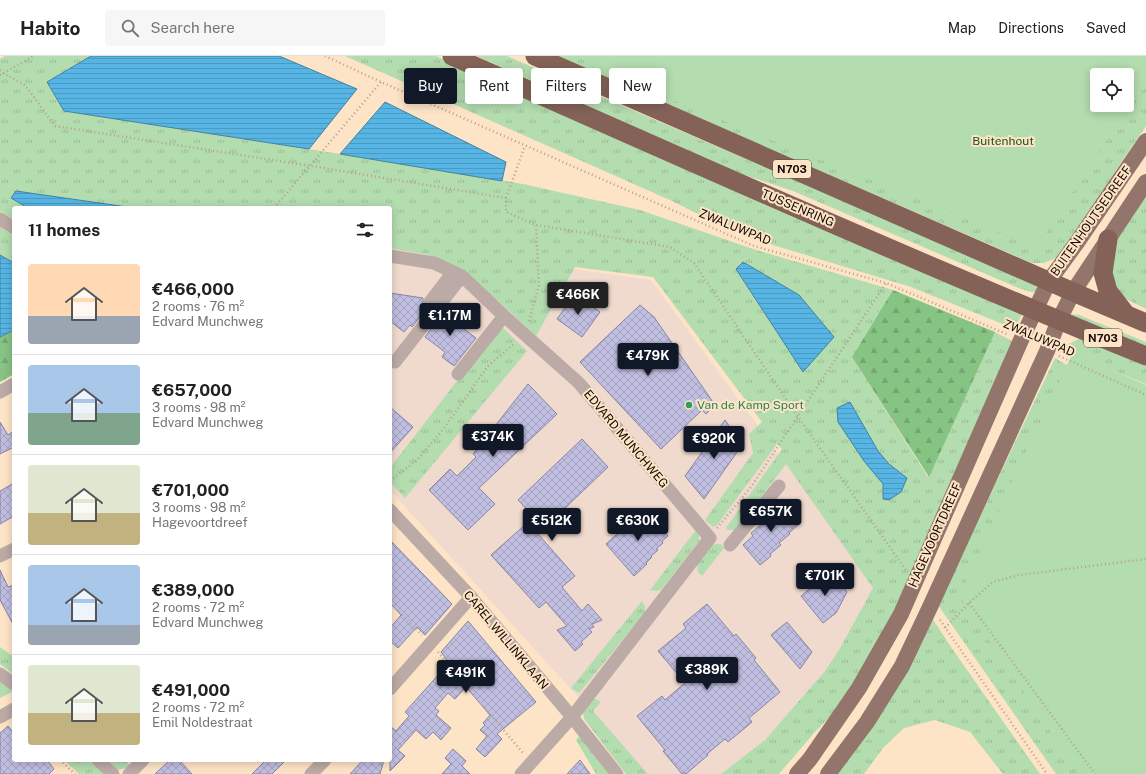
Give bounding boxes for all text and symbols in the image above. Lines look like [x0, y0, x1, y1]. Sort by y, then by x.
search box [105, 10, 385, 46]
text: Habito [20, 17, 81, 39]
icon: search [119, 17, 141, 39]
text: Search here [151, 19, 235, 36]
text: Map [948, 20, 976, 36]
text: Directions [998, 20, 1064, 36]
text: Saved [1086, 20, 1126, 36]
chip: Buy [404, 68, 457, 104]
chip: Rent [465, 68, 523, 104]
chip: Filters [531, 68, 601, 104]
chip: New [609, 68, 666, 104]
map controls [1090, 68, 1134, 112]
button: locate [1090, 68, 1134, 112]
park label: Buitenhout [972, 134, 1034, 148]
road number: N703 [773, 160, 811, 178]
street label: BUITENHOUTSEDREEF [1048, 163, 1134, 279]
street label: TUSSENRING [760, 186, 836, 230]
street label: ZWALUWPAD [697, 206, 773, 248]
icon: filters [354, 219, 376, 241]
text: 11 homes [28, 220, 100, 240]
text: €466,000 [152, 279, 234, 299]
icon: home [60, 280, 108, 328]
pin: €466K [550, 282, 606, 316]
text: €466K [556, 287, 600, 302]
text: 2 rooms · 76 m² [152, 299, 244, 314]
pin: €1.17M [417, 303, 483, 337]
text: €1.17M [428, 308, 472, 323]
text: Edvard Munchweg [152, 314, 264, 329]
street label: ZWALUWPAD [1001, 317, 1077, 359]
road number: N703 [1084, 329, 1122, 347]
pin: €479K [620, 343, 676, 377]
text: €479K [627, 348, 669, 363]
text: €657,000 [152, 380, 232, 400]
icon: home [60, 381, 108, 429]
street label: EDVARD MUNCHWEG [581, 387, 671, 491]
place label: Van de Kamp Sport [697, 398, 804, 412]
text: 3 rooms · 98 m² [152, 400, 246, 415]
marker: Van de Kamp Sport [684, 400, 694, 410]
text: Edvard Munchweg [152, 415, 264, 430]
pin: €374K [465, 424, 521, 458]
pin: €920K [686, 426, 742, 460]
text: €374K [472, 429, 514, 444]
text: €920K [693, 431, 736, 446]
text: €701,000 [152, 480, 229, 500]
icon: home [60, 481, 108, 529]
street label: HAGEVOORTDREEF [906, 481, 964, 589]
pin: €657K [743, 499, 799, 533]
text: 3 rooms · 98 m² [152, 500, 246, 515]
text: €657K [749, 504, 793, 519]
pin: €512K [524, 508, 580, 542]
pin: €630K [610, 508, 666, 542]
text: €512K [532, 513, 572, 528]
text: €630K [616, 513, 660, 528]
text: Hagevoortdreef [152, 515, 248, 530]
pin: €701K [797, 563, 853, 597]
text: €701K [805, 568, 845, 583]
text: €389,000 [152, 580, 234, 600]
icon: home [60, 581, 108, 629]
street label: CAREL WILLINKLAAN [461, 588, 551, 692]
text: 2 rooms · 72 m² [152, 600, 244, 615]
text: Edvard Munchweg [152, 615, 264, 630]
pin: €389K [679, 657, 735, 691]
pin: €491K [438, 660, 494, 694]
text: €389K [685, 662, 729, 677]
text: €491K [446, 665, 486, 680]
text: €491,000 [152, 680, 230, 700]
icon: home [60, 681, 108, 729]
text: 2 rooms · 72 m² [152, 700, 244, 715]
text: Emil Noldestraat [152, 715, 253, 730]

